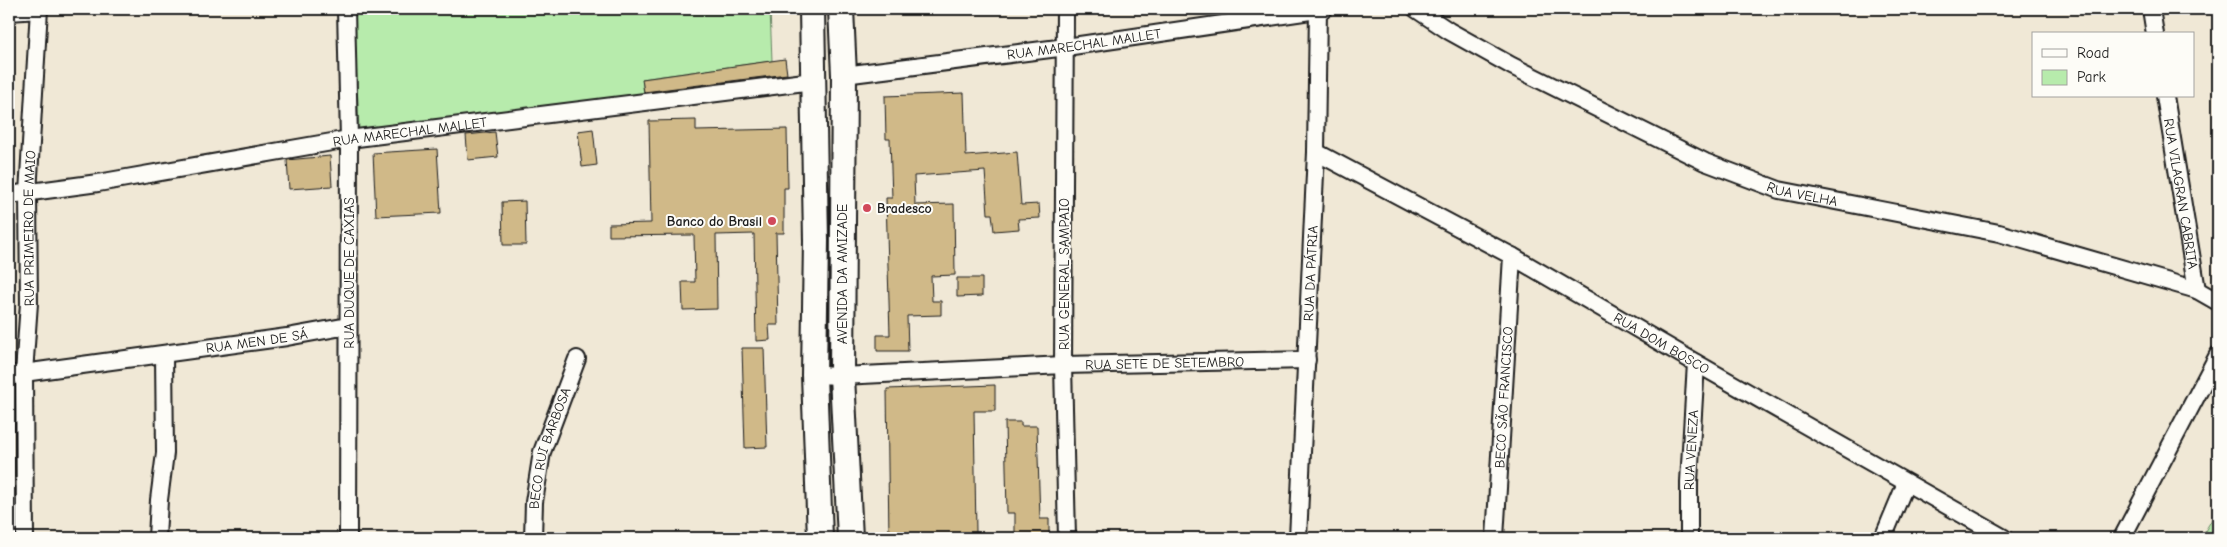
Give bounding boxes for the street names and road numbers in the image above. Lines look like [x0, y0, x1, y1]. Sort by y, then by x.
street label: RUA MARECHAL MALLET [1006, 25, 1163, 63]
street label: RUA MARECHAL MALLET [331, 113, 489, 150]
street label: RUA VILAGRAN CABRITA [2160, 117, 2202, 270]
street label: RUA PRIMEIRO DE MAIO [19, 150, 39, 306]
street label: RUA VELHA [1764, 178, 1839, 210]
street label: RUA DUQUE DE CAXIAS [341, 197, 358, 349]
street label: RUA GENERAL SAMPAIO [1056, 198, 1073, 350]
street label: AVENIDA DA AMIZADE [834, 204, 851, 344]
street label: RUA DA PÁTRIA [1300, 225, 1321, 322]
street label: RUA DOM BOSCO [1611, 309, 1713, 377]
street label: RUA MEN DE SÁ [205, 325, 309, 357]
street label: BECO SÃO FRANCISCO [1491, 326, 1516, 469]
street label: RUA SETE DE SETEMBRO [1085, 353, 1244, 373]
street label: BECO RUI BARBOSA [525, 385, 574, 509]
street label: RUA VENEZA [1681, 409, 1702, 490]

